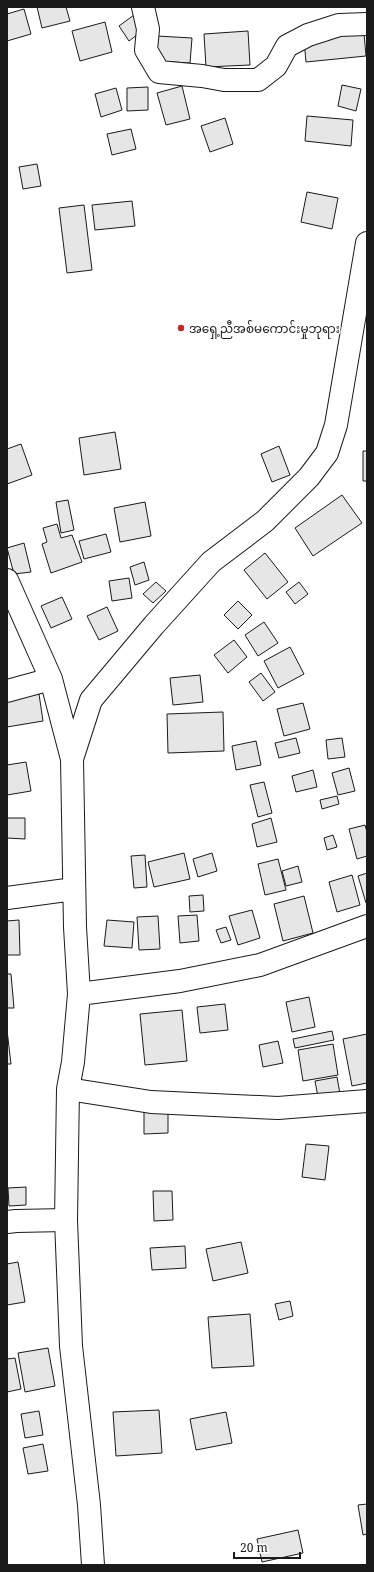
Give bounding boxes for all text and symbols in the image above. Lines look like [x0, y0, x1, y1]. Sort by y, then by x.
place label: အရှေ့ညီအစ်မကောင်းမှုဘုရား [189, 320, 340, 339]
marker: အရှေ့ညီအစ်မကောင်းမှုဘုရား [176, 323, 186, 333]
scale bar [234, 1534, 300, 1560]
text: 20 m [240, 1539, 268, 1556]

